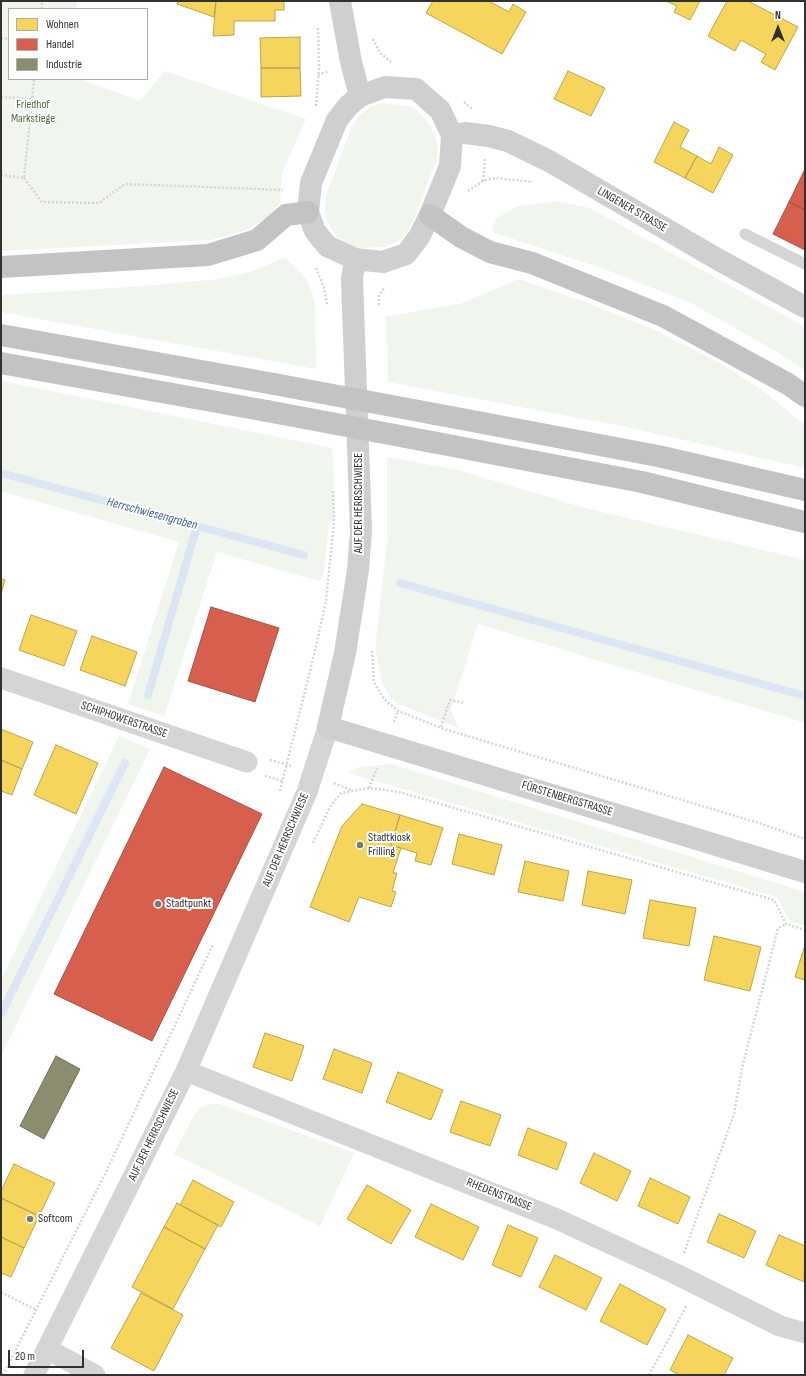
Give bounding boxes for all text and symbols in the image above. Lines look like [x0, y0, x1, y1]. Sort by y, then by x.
legend [8, 8, 148, 80]
north arrow [758, 8, 798, 48]
text: N [775, 9, 781, 22]
text: Wohnen [46, 17, 79, 32]
text: Handel [46, 37, 74, 52]
text: Industrie [46, 57, 82, 72]
park label: Friedhof Markstiege [11, 98, 55, 126]
street label: LINGENER STRASSE [595, 184, 669, 236]
street label: AUF DER HERRSCHWIESE [352, 453, 366, 553]
water label: Herrschwiesengraben [105, 494, 199, 534]
street label: SCHIPHOWERSTRASSE [79, 698, 169, 742]
street label: FÜRSTENBERGSTRASSE [520, 778, 614, 820]
street label: AUF DER HERRSCHWIESE [260, 791, 312, 889]
place label: Stadtkiosk Frilling [368, 831, 411, 859]
marker: Stadtkiosk Frilling [355, 840, 365, 850]
place label: Stadtpunkt [166, 897, 211, 911]
marker: Stadtpunkt [153, 899, 163, 909]
street label: AUF DER HERRSCHWIESE [126, 1087, 182, 1183]
street label: RHEDENSTRASSE [464, 1175, 534, 1215]
place label: Softcom [38, 1212, 73, 1226]
marker: Softcom [25, 1214, 35, 1224]
scale bar [10, 1342, 86, 1368]
text: 20 m [15, 1349, 35, 1364]

